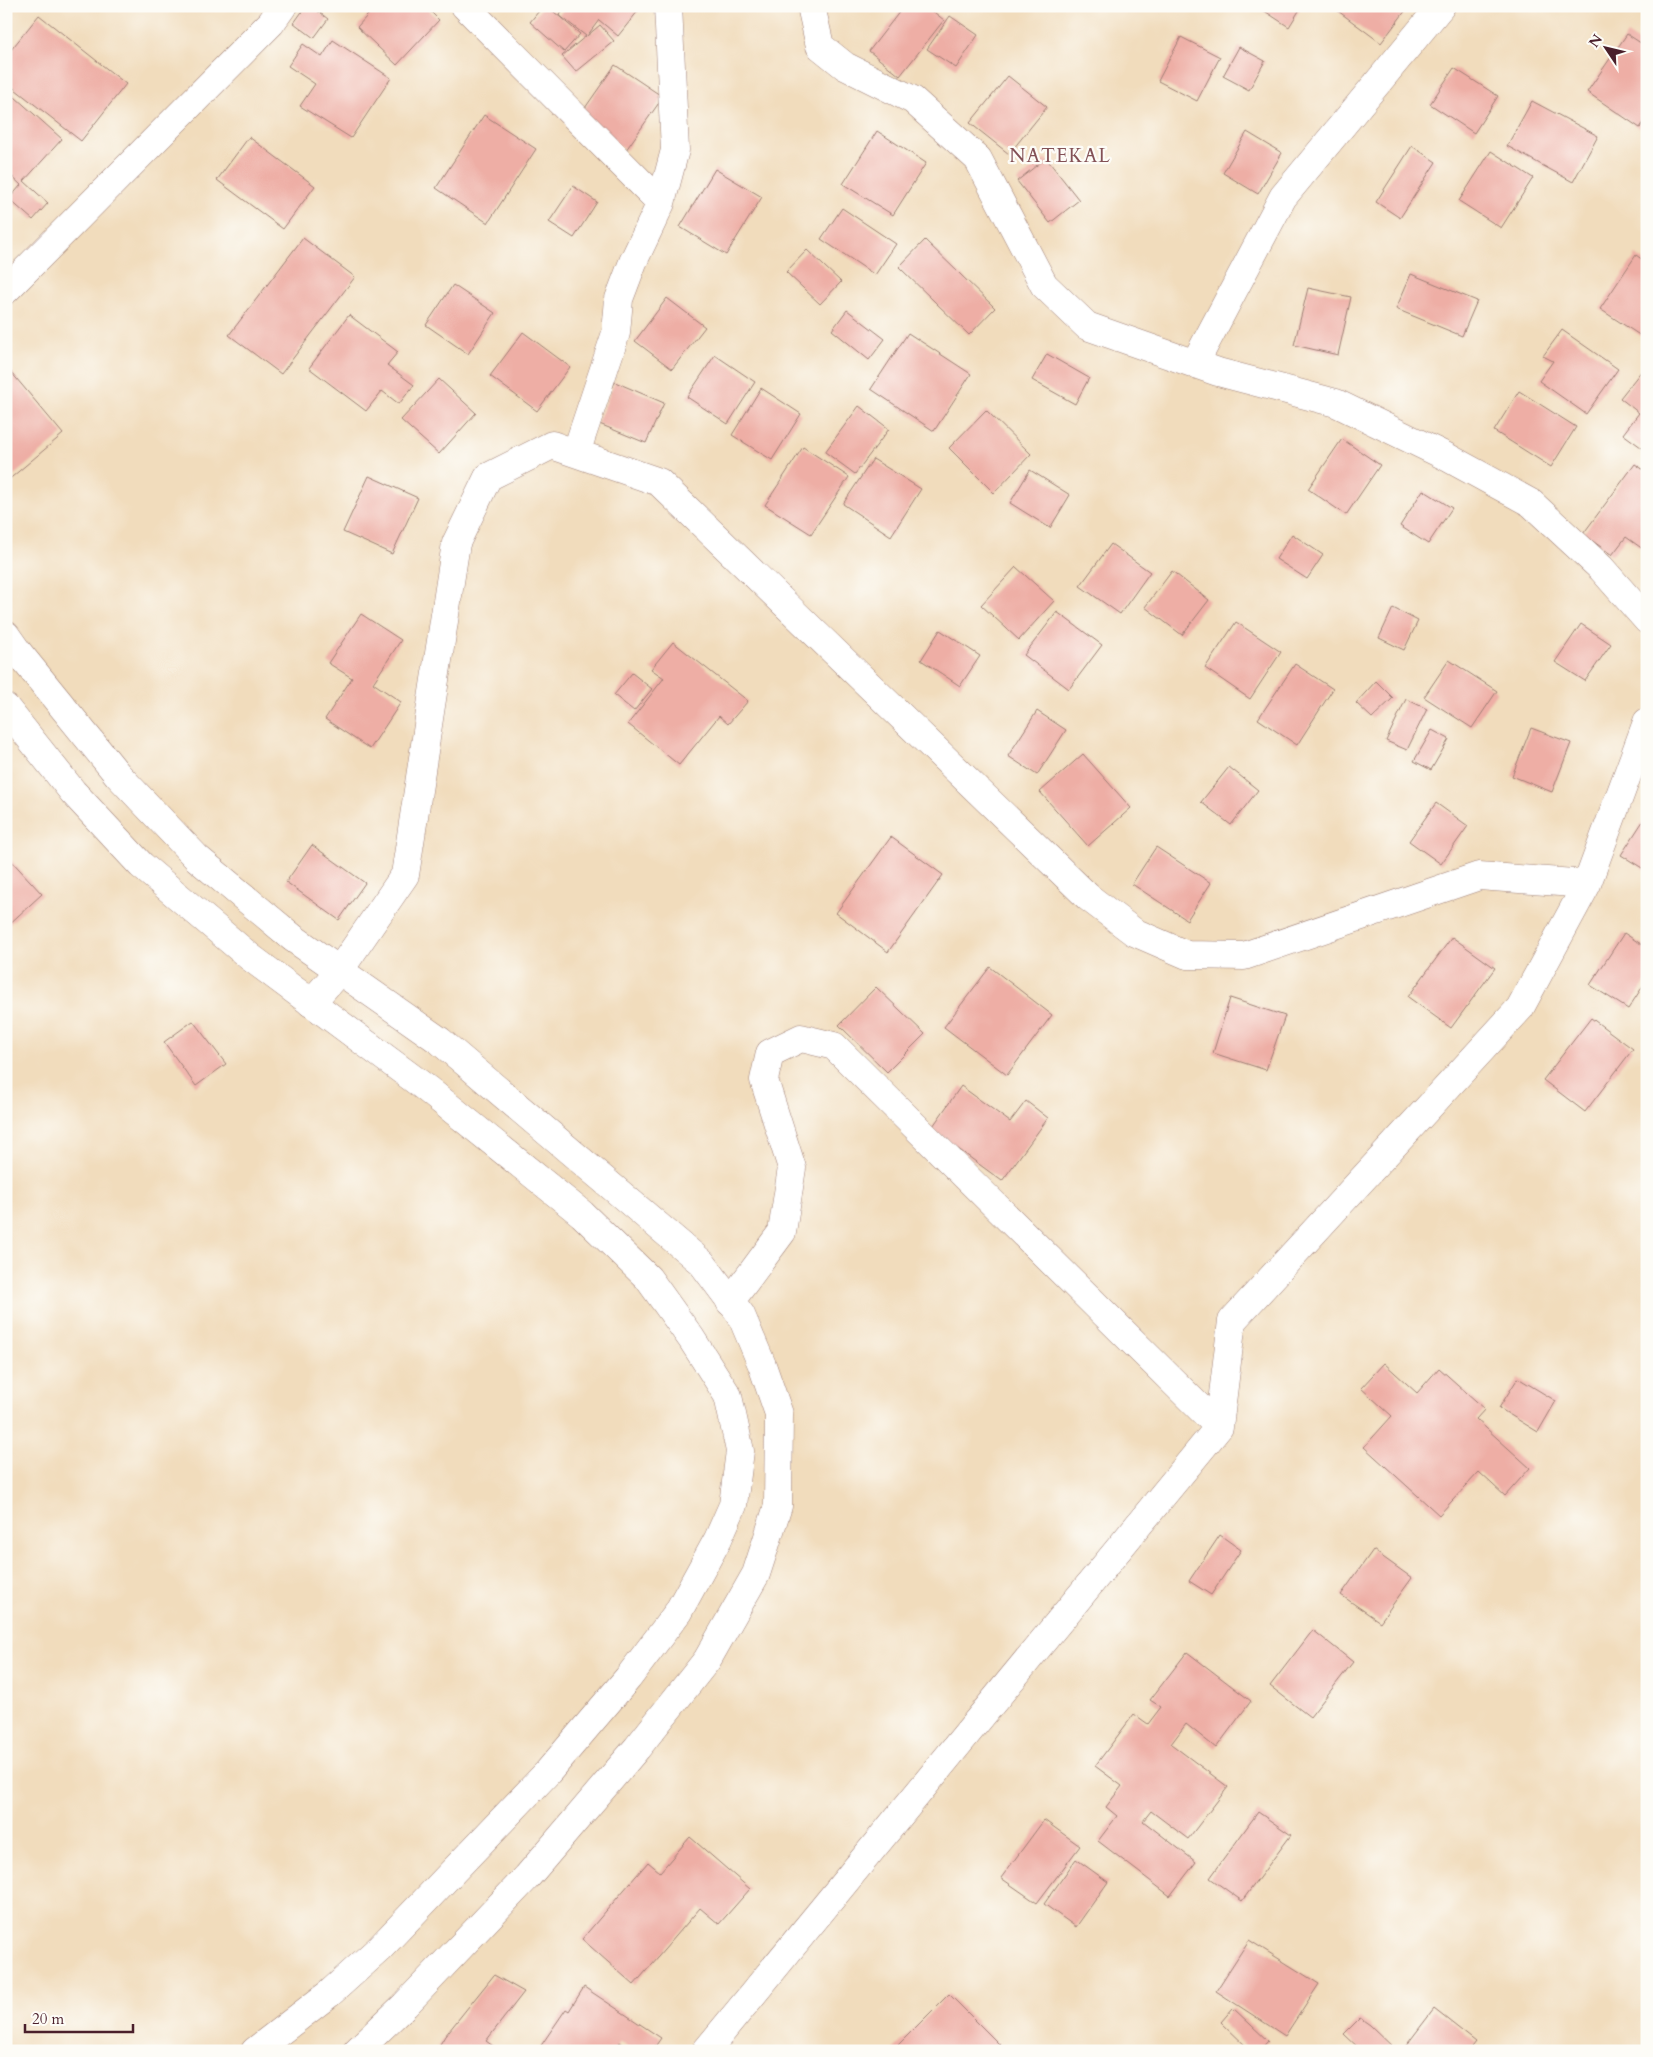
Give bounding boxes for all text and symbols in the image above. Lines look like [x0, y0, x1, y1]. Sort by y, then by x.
north arrow [1580, 22, 1630, 72]
text: N [1584, 30, 1607, 51]
district label: NATEKAL [1009, 143, 1111, 169]
scale bar [25, 2002, 132, 2034]
text: 20 m [32, 2009, 64, 2029]

